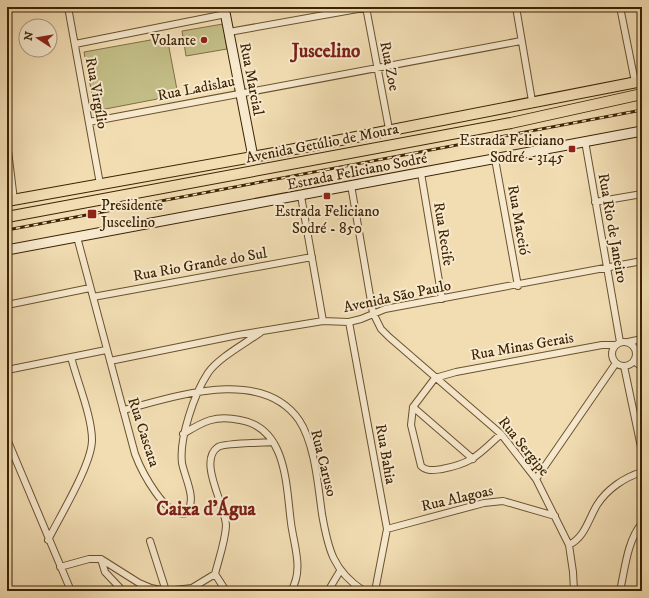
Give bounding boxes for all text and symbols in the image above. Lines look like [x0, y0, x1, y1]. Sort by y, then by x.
north arrow [18, 18, 58, 58]
text: N [21, 30, 37, 42]
place label: Volante [149, 31, 196, 50]
marker: Volante [199, 35, 209, 45]
district label: Juscelino [290, 40, 360, 63]
street label: Rua Zoe [375, 40, 404, 92]
street label: Rua Marcial [235, 41, 268, 118]
street label: Rua Virgílio [81, 56, 112, 130]
street label: Rua Ladislau [156, 72, 236, 105]
street label: Avenida Getúlio de Moura [244, 119, 401, 168]
place label: Estrada Feliciano Sodré - 3145 [459, 131, 565, 167]
marker: Estrada Feliciano Sodré - 3145 [567, 144, 577, 154]
street label: Estrada Feliciano Sodré [285, 148, 430, 194]
street label: Rua Rio de Janeiro [594, 172, 631, 284]
street label: Rua Maceió [503, 184, 534, 257]
marker: Estrada Feliciano Sodré - 850 [322, 191, 332, 201]
place label: Presidente Juscelino [99, 196, 163, 232]
street label: Rua Recife [429, 201, 458, 267]
place label: Estrada Feliciano Sodré - 850 [275, 202, 379, 238]
marker: Presidente Juscelino [86, 208, 98, 220]
street label: Rua Rio Grande do Sul [132, 243, 269, 286]
street label: Avenida São Paulo [342, 276, 453, 317]
street label: Rua Minas Gerais [469, 328, 575, 365]
street label: Rua Cascata [123, 395, 164, 470]
street label: Rua Sergipe [494, 413, 553, 480]
street label: Rua Bahia [371, 423, 400, 486]
street label: Rua Caruso [306, 428, 341, 499]
street label: Rua Alagoas [419, 481, 495, 516]
district label: Caixa d'Água [156, 496, 257, 521]

